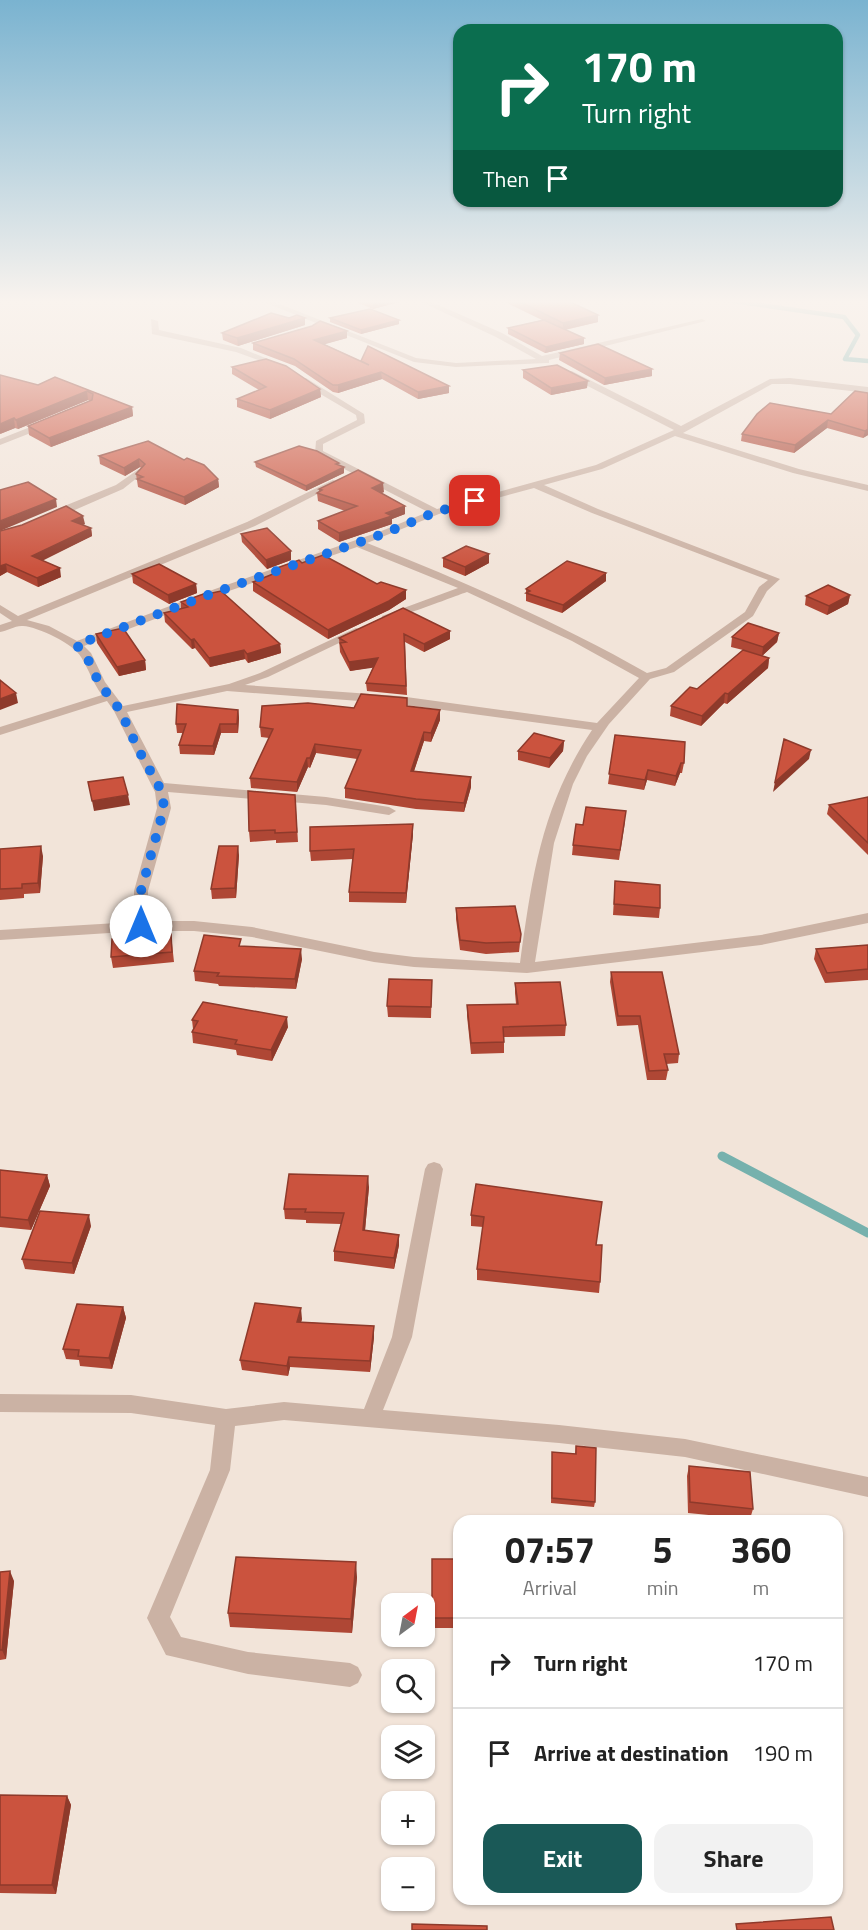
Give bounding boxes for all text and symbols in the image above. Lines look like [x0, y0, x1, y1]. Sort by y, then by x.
text: 170 m [582, 34, 697, 98]
icon: right [483, 48, 561, 126]
text: Turn right [582, 92, 691, 133]
text: Then [483, 162, 529, 196]
icon: arrive [541, 162, 574, 195]
pin [449, 475, 500, 526]
icon: arrive [458, 484, 491, 517]
position arrow [109, 894, 173, 958]
text: 07:57 [505, 1522, 595, 1577]
text: 5 [653, 1522, 673, 1577]
text: 360 [731, 1522, 791, 1577]
text: Arrival [523, 1572, 577, 1603]
text: min [647, 1572, 679, 1603]
text: m [752, 1572, 769, 1603]
north arrow [381, 1593, 435, 1647]
map controls [381, 1593, 435, 1911]
text: Turn right [534, 1646, 628, 1680]
text: 170 m [753, 1646, 813, 1680]
icon: right [483, 1647, 516, 1680]
button: search [381, 1659, 435, 1713]
button: layers [381, 1725, 435, 1779]
text: Arrive at destination [534, 1736, 729, 1770]
text: 190 m [753, 1736, 813, 1770]
icon: arrive [483, 1737, 516, 1770]
button: + [381, 1791, 435, 1845]
button: Exit [483, 1824, 642, 1893]
button: Share [654, 1824, 813, 1893]
button: − [381, 1857, 435, 1911]

